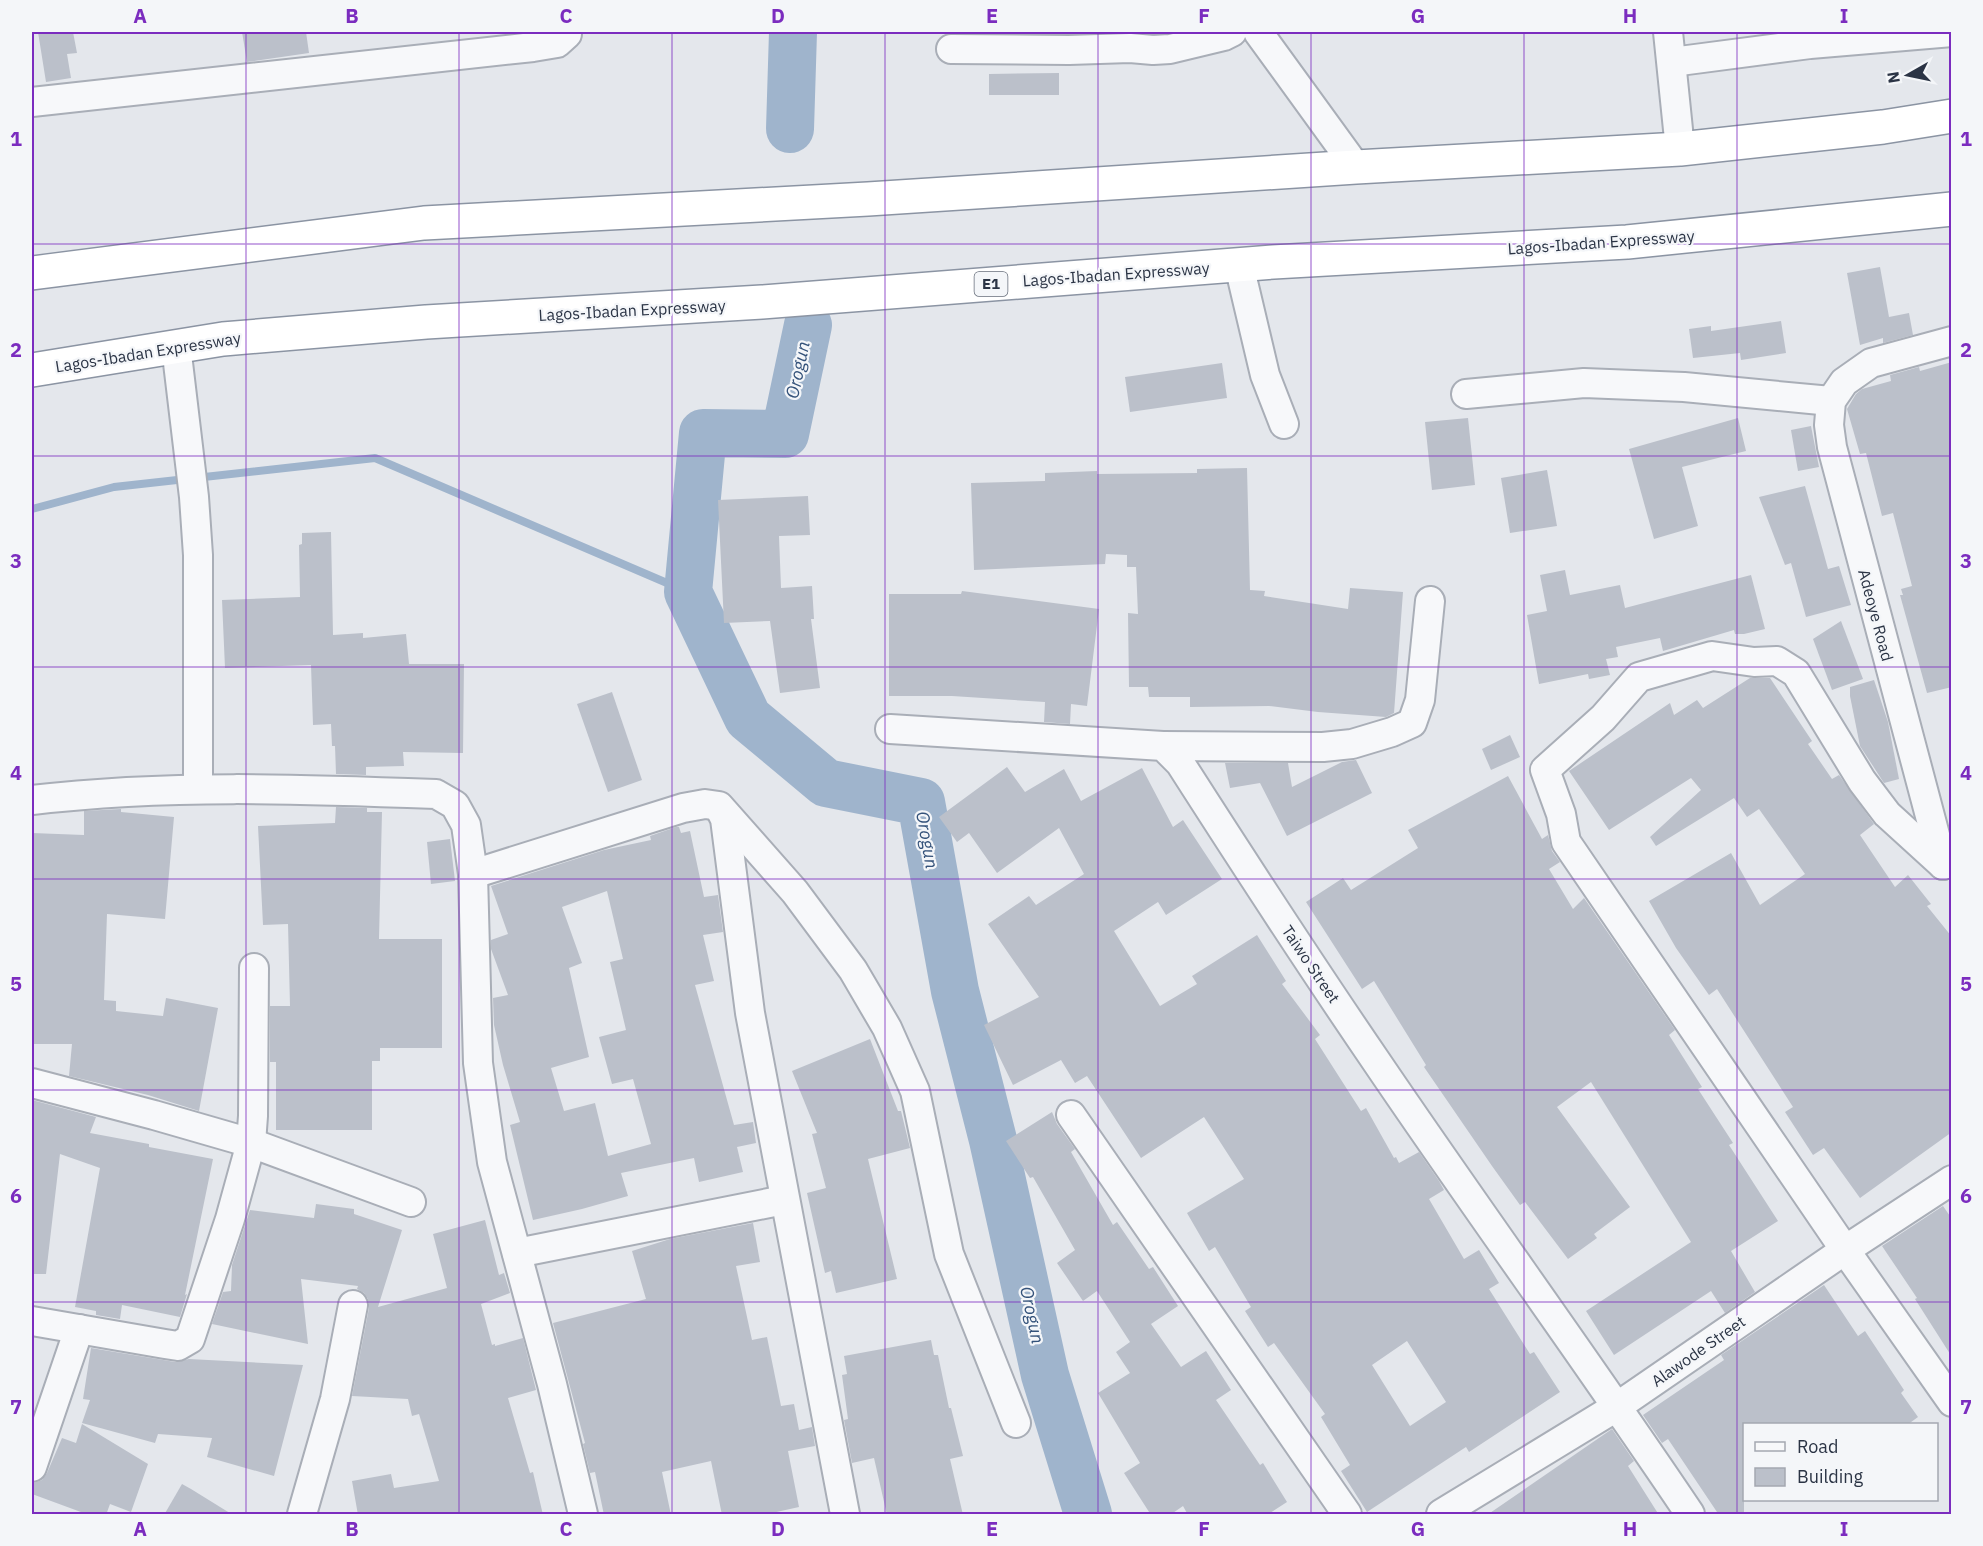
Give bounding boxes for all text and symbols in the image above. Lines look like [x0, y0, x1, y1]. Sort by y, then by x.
text: A [133, 2, 147, 29]
text: B [345, 2, 359, 29]
text: C [559, 2, 573, 29]
text: D [771, 2, 785, 29]
text: E [986, 2, 998, 29]
text: F [1198, 2, 1210, 29]
text: G [1411, 2, 1425, 29]
text: H [1623, 2, 1637, 29]
text: I [1840, 2, 1848, 29]
north arrow [1878, 45, 1938, 105]
text: N [1882, 70, 1904, 85]
text: 1 [10, 125, 22, 152]
text: 1 [1960, 125, 1972, 152]
street label: Lagos-Ibadan Expressway [1507, 225, 1695, 259]
street label: Lagos-Ibadan Expressway [1022, 257, 1210, 291]
road number: E1 [974, 272, 1008, 296]
street label: Lagos-Ibadan Expressway [538, 295, 726, 325]
street label: Lagos-Ibadan Expressway [54, 327, 242, 377]
text: 2 [10, 336, 22, 363]
text: 2 [1960, 336, 1972, 363]
water label: Orogun [780, 339, 815, 401]
text: 3 [10, 547, 22, 574]
text: 3 [1960, 547, 1972, 574]
street label: Adeoye Road [1854, 567, 1898, 663]
text: 4 [10, 759, 22, 786]
text: 4 [1960, 759, 1972, 786]
water label: Orogun [911, 809, 944, 870]
street label: Taiwo Street [1278, 921, 1344, 1007]
text: 5 [10, 970, 22, 997]
text: 5 [1960, 970, 1972, 997]
text: 6 [10, 1182, 22, 1209]
text: 6 [1960, 1182, 1972, 1209]
water label: Orogun [1015, 1284, 1050, 1346]
street label: Alawode Street [1647, 1311, 1749, 1391]
text: 7 [10, 1393, 22, 1420]
text: 7 [1960, 1393, 1972, 1420]
legend [1743, 1423, 1938, 1501]
text: Road [1797, 1435, 1838, 1458]
text: Building [1797, 1465, 1864, 1488]
text: A [133, 1515, 147, 1542]
text: B [345, 1515, 359, 1542]
text: C [559, 1515, 573, 1542]
text: D [771, 1515, 785, 1542]
text: E [986, 1515, 998, 1542]
text: F [1198, 1515, 1210, 1542]
text: G [1411, 1515, 1425, 1542]
text: H [1623, 1515, 1637, 1542]
text: I [1840, 1515, 1848, 1542]

